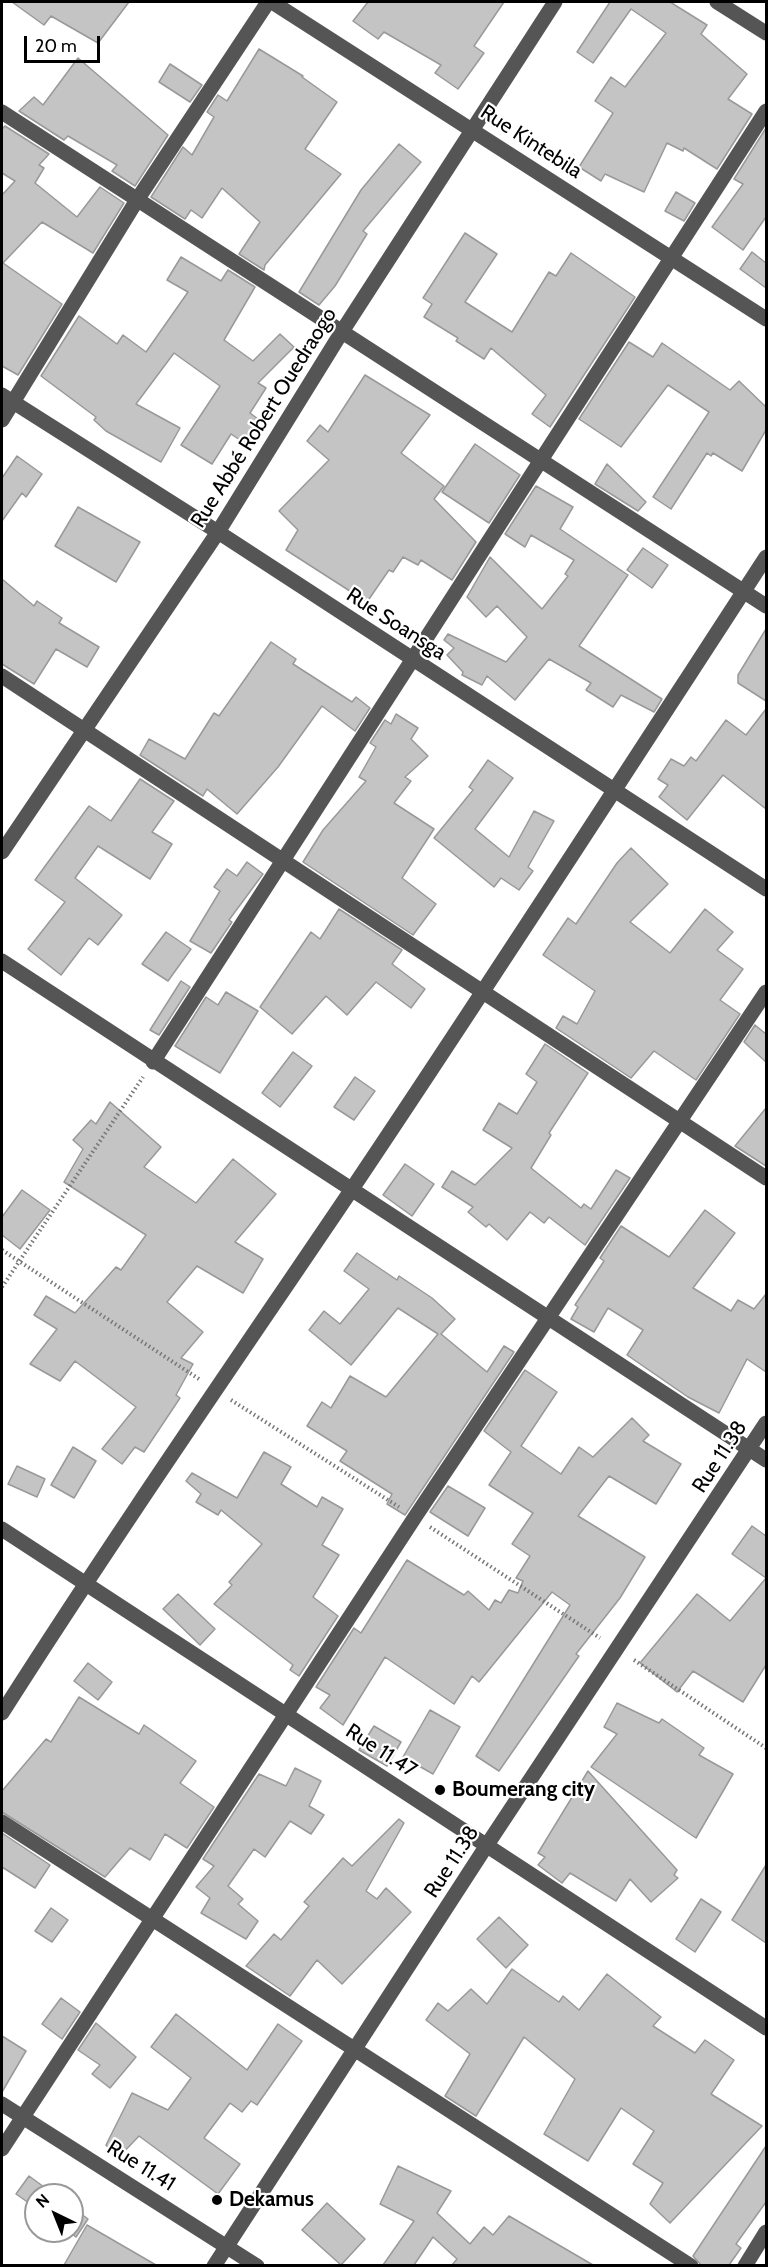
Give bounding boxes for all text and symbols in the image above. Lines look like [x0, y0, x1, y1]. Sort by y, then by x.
scale bar [27, 24, 104, 62]
text: 20 m [35, 35, 77, 57]
street label: Rue Kintebila [475, 100, 587, 184]
street label: Rue Abbé Robert Ouedraogo [186, 303, 342, 533]
street label: Rue Soansga [341, 582, 451, 666]
street label: Rue 11.38 [687, 1416, 753, 1498]
street label: Rue 11.47 [341, 1719, 421, 1783]
place label: Boumerang city [452, 1777, 595, 1803]
marker: Boumerang city [433, 1783, 447, 1797]
street label: Rue 11.38 [419, 1821, 485, 1903]
street label: Rue 11.41 [102, 2135, 180, 2197]
north arrow [24, 2183, 84, 2243]
place label: Dekamus [229, 2187, 314, 2213]
text: N [32, 2190, 53, 2212]
marker: Dekamus [210, 2193, 224, 2207]

